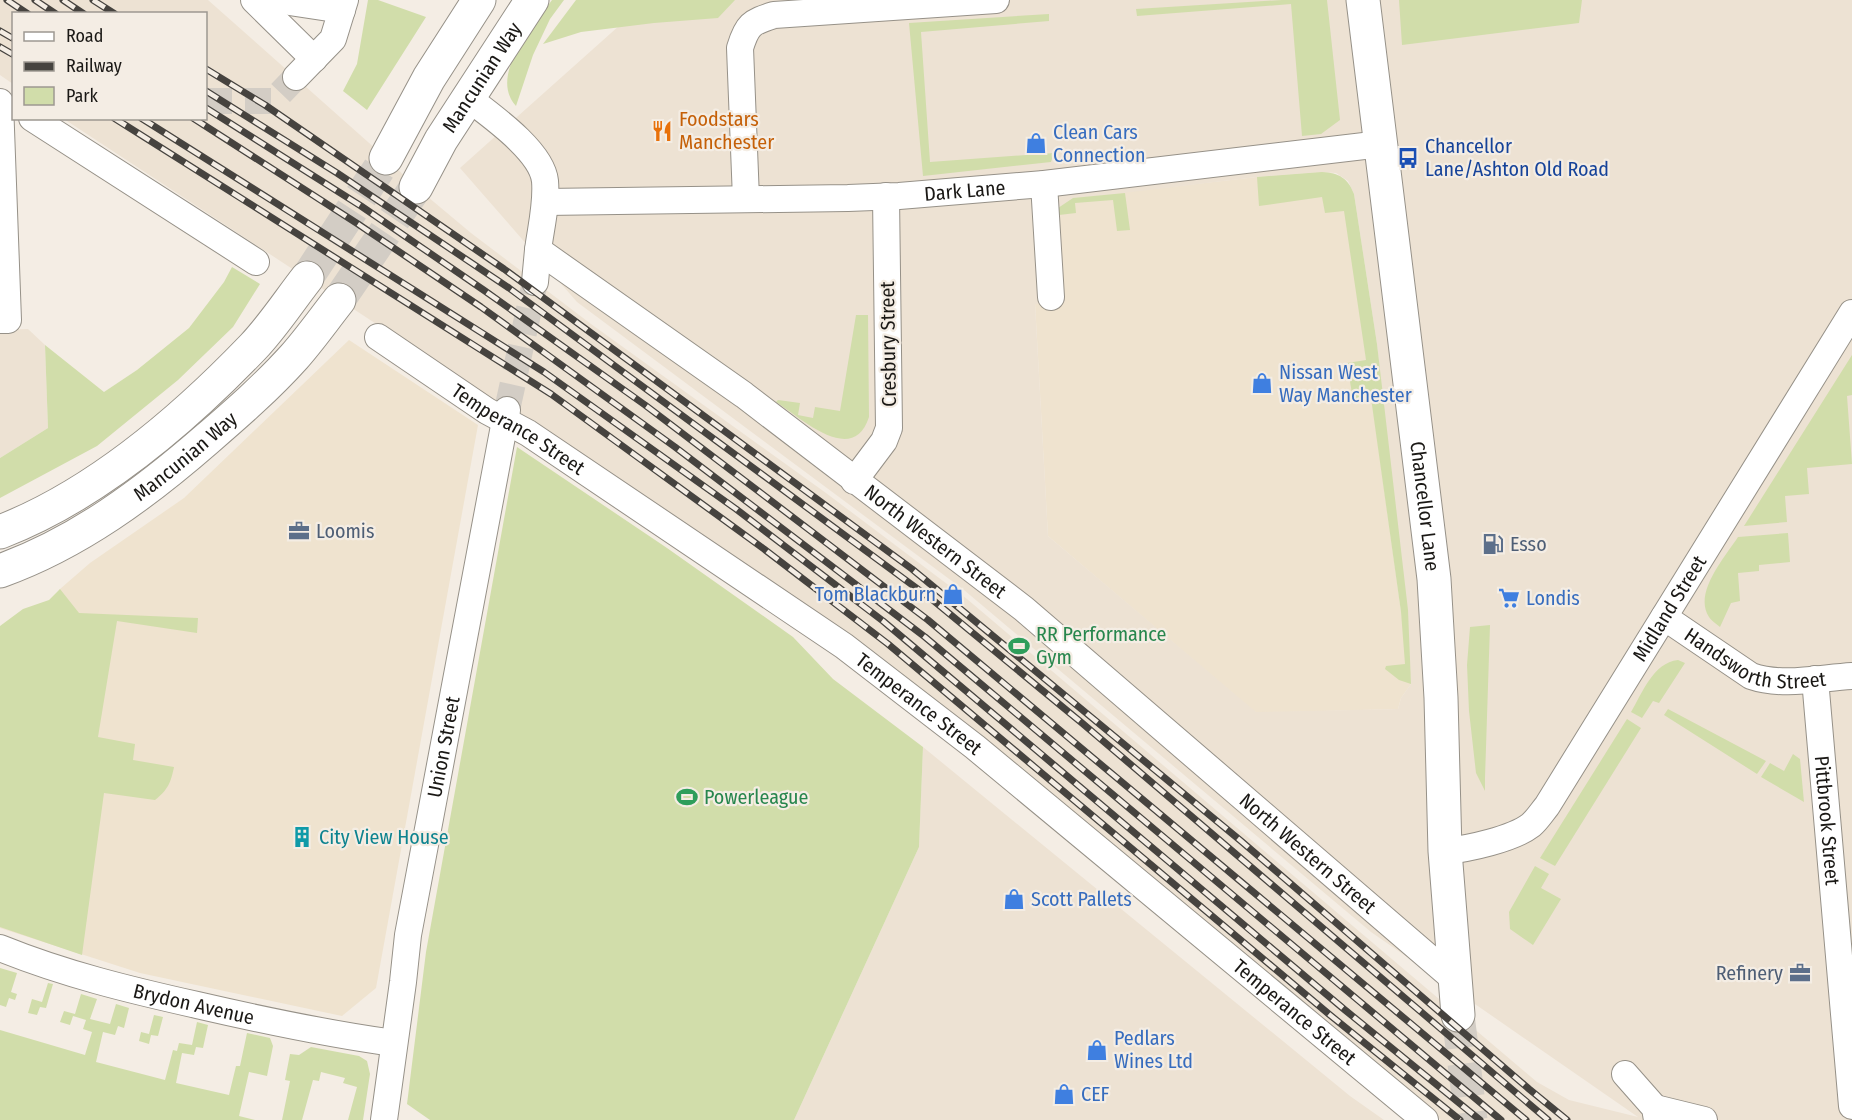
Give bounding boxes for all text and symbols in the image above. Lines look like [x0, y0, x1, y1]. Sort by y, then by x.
legend [12, 12, 207, 120]
street label: Mancunian Way [437, 17, 526, 137]
text: Road [66, 25, 103, 47]
text: Railway [66, 55, 122, 77]
text: Park [66, 85, 99, 107]
place label: Foodstars Manchester [679, 107, 774, 154]
restaurant icon: Foodstars Manchester [650, 119, 674, 143]
place label: Clean Cars Connection [1053, 120, 1145, 167]
shop icon: Clean Cars Connection [1024, 131, 1048, 155]
place label: Chancellor Lane/Ashton Old Road [1425, 134, 1609, 181]
bus stop icon: Chancellor Lane/Ashton Old Road [1396, 146, 1420, 170]
street label: Dark Lane [923, 175, 1006, 206]
street label: Cresbury Street [875, 281, 901, 407]
place label: Nissan West Way Manchester [1279, 360, 1412, 407]
shop icon: Nissan West Way Manchester [1250, 371, 1274, 395]
street label: Temperance Street [447, 379, 590, 480]
street label: Mancunian Way [129, 407, 242, 506]
street label: Chancellor Lane [1405, 440, 1445, 572]
street label: North Western Street [860, 480, 1012, 603]
office icon: Loomis [287, 519, 311, 543]
place label: Loomis [316, 519, 374, 543]
fuel station icon: Esso [1481, 532, 1505, 556]
place label: Esso [1510, 532, 1547, 556]
street label: Midland Street [1627, 550, 1711, 666]
place label: Tom Blackburn [815, 582, 936, 606]
shop icon: Tom Blackburn [941, 582, 965, 606]
supermarket icon: Londis [1497, 586, 1521, 610]
place label: Londis [1526, 586, 1580, 610]
place label: RR Performance Gym [1036, 622, 1166, 669]
street label: Handsworth Street [1680, 622, 1828, 693]
sports icon: RR Performance Gym [1007, 634, 1031, 658]
street label: Temperance Street [851, 648, 987, 760]
street label: Union Street [422, 694, 465, 799]
street label: Pittbrook Street [1810, 755, 1845, 887]
sports icon: Powerleague [675, 785, 699, 809]
place label: Powerleague [704, 785, 808, 809]
street label: North Western Street [1235, 788, 1381, 919]
building icon: City View House [290, 825, 314, 849]
place label: City View House [319, 825, 449, 849]
shop icon: Scott Pallets [1002, 887, 1026, 911]
place label: Scott Pallets [1031, 887, 1132, 911]
street label: Temperance Street [1228, 954, 1361, 1070]
place label: Refinery [1716, 961, 1783, 985]
office icon: Refinery [1788, 961, 1812, 985]
street label: Brydon Avenue [131, 979, 257, 1029]
place label: Pedlars Wines Ltd [1114, 1026, 1193, 1073]
shop icon: Pedlars Wines Ltd [1085, 1038, 1109, 1062]
shop icon: CEF [1052, 1082, 1076, 1106]
place label: CEF [1081, 1082, 1110, 1106]

